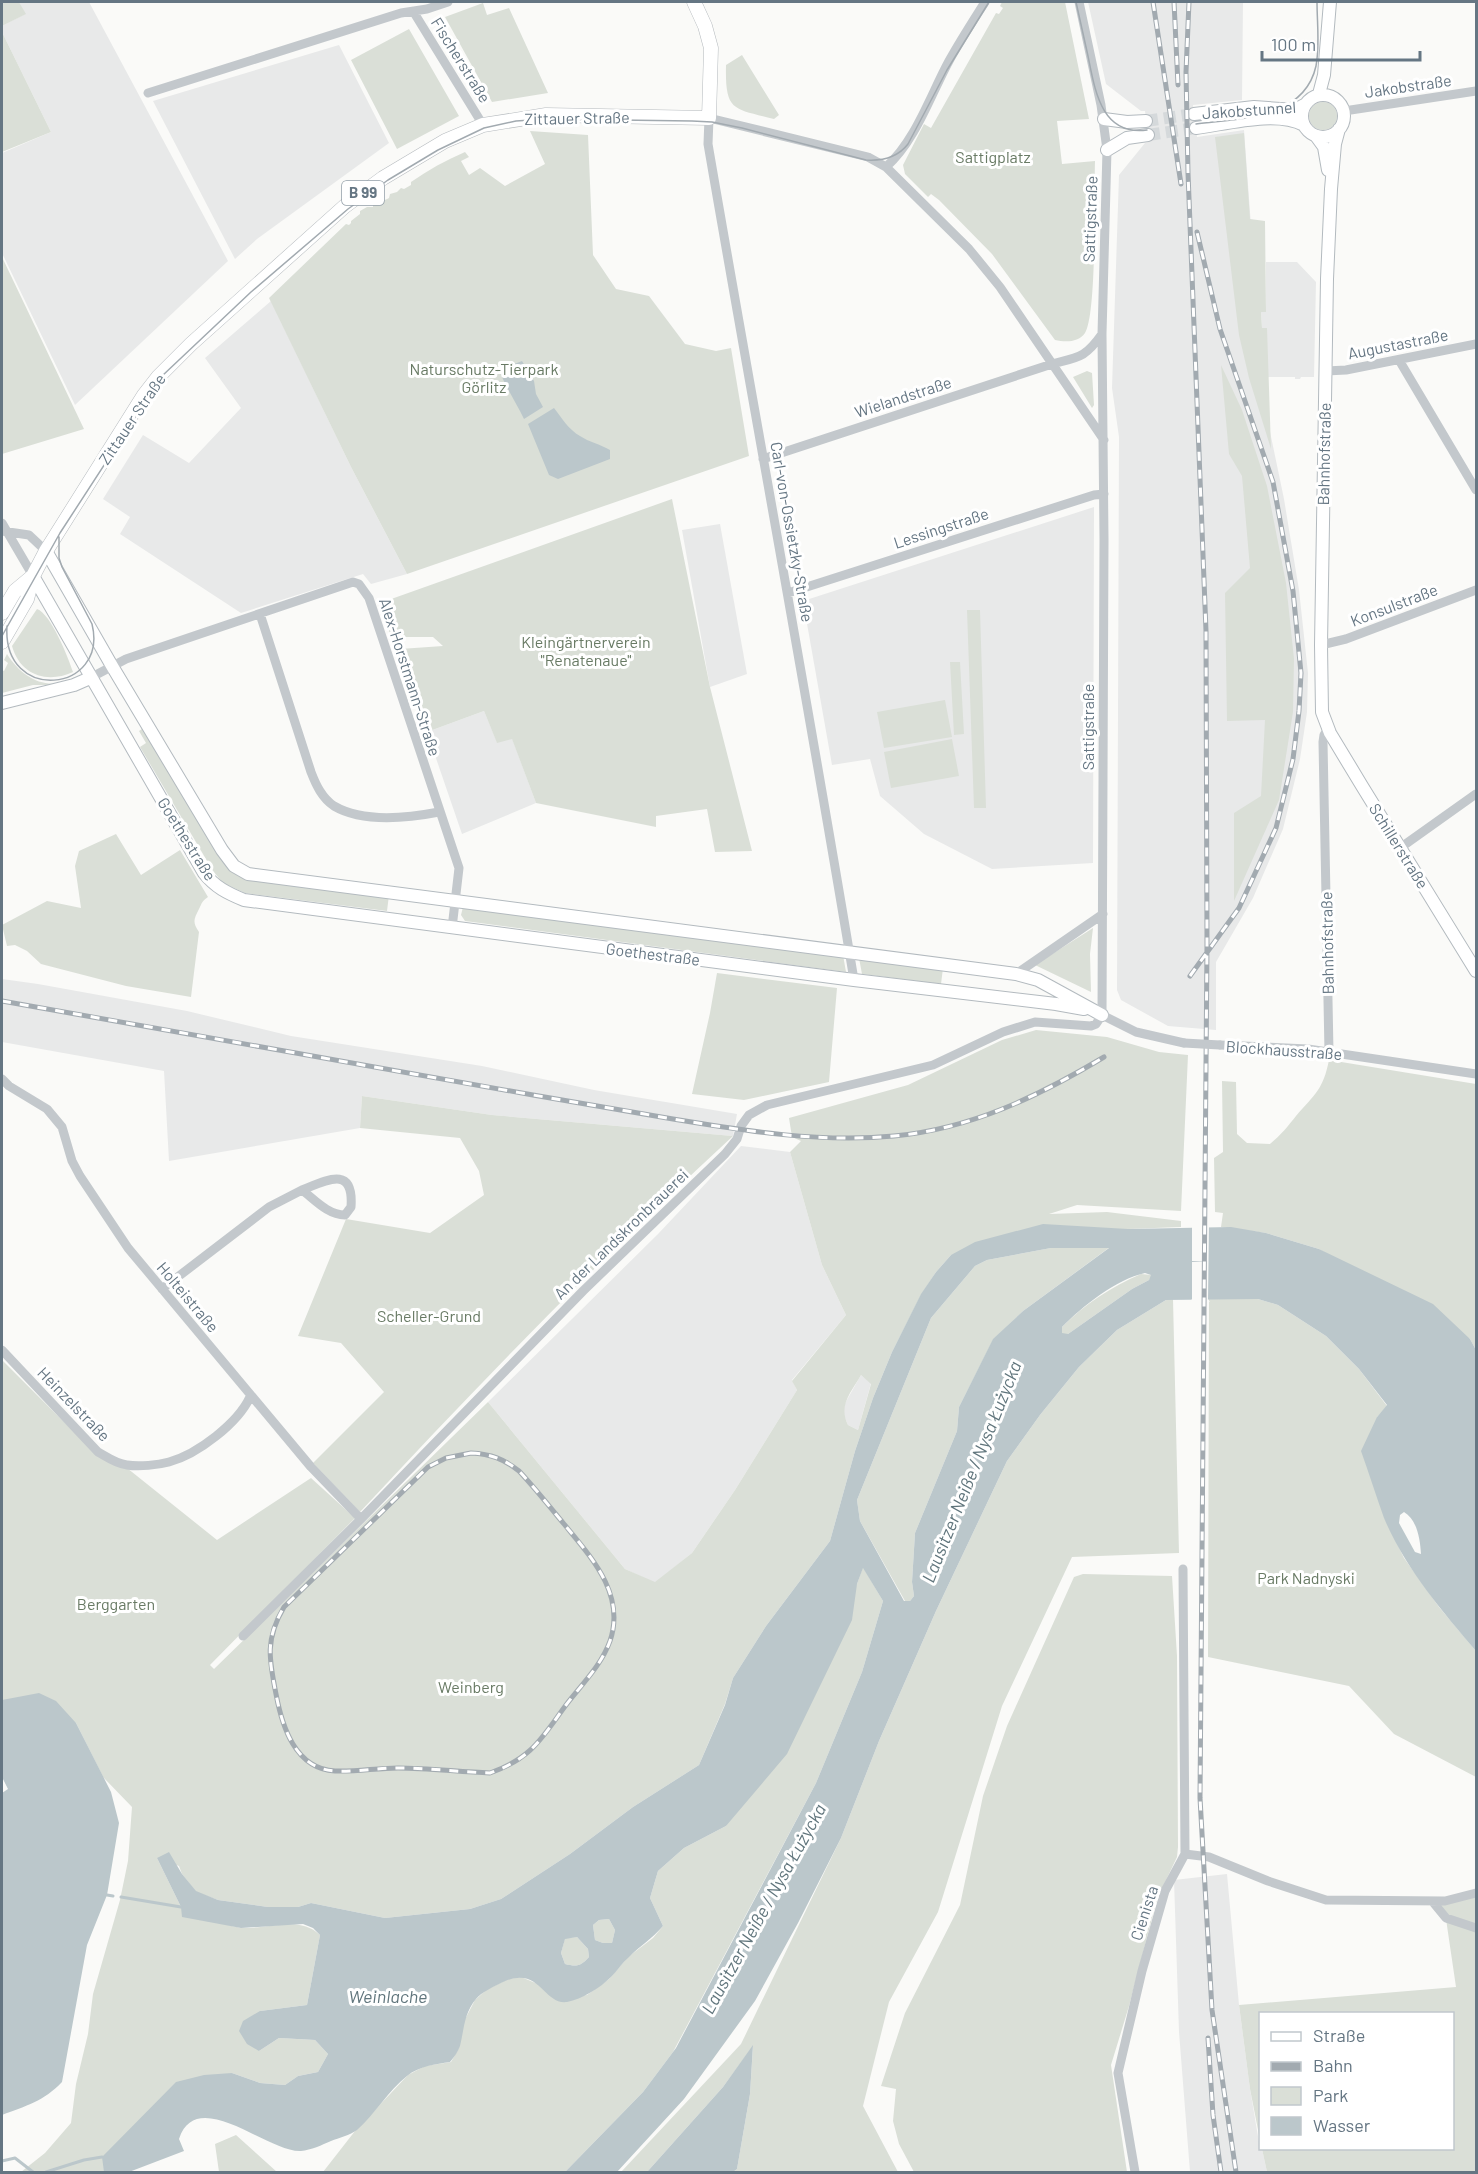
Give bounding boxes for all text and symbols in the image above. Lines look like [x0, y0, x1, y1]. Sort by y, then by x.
street label: Fischerstraße [428, 14, 495, 106]
scale bar [1262, 24, 1420, 62]
text: 100 m [1271, 33, 1316, 55]
street label: Jakobstraße [1363, 70, 1453, 101]
street label: Jakobstunnel [1201, 97, 1297, 122]
street label: Zittauer Straße [524, 107, 630, 128]
park label: Sattigplatz [955, 147, 1031, 166]
street label: Sattigstraße [1078, 175, 1101, 263]
road number: B 99 [342, 181, 384, 205]
street label: Augustastraße [1346, 324, 1450, 363]
park label: Naturschutz-Tierpark Görlitz [410, 359, 558, 396]
street label: Zittauer Straße [94, 370, 169, 468]
street label: Wielandstraße [852, 372, 954, 421]
street label: Bahnhofstraße [1313, 402, 1334, 506]
street label: Carl-von-Ossietzky-Straße [767, 440, 818, 624]
street label: Lessingstraße [891, 503, 991, 552]
street label: Konsulstraße [1348, 579, 1440, 630]
street label: Alex-Horstmann-Straße [376, 595, 445, 758]
park label: Kleingärtnerverein "Renatenaue" [521, 632, 651, 669]
street label: Sattigstraße [1078, 684, 1097, 770]
street label: Goethestraße [154, 794, 221, 884]
street label: Schillerstraße [1366, 800, 1433, 892]
street label: Bahnhofstraße [1316, 891, 1337, 995]
street label: Goethestraße [605, 938, 701, 969]
street label: Blockhausstraße [1225, 1036, 1343, 1063]
street label: An der Landskronbrauerei [550, 1165, 692, 1303]
street label: Holteistraße [153, 1258, 223, 1336]
park label: Scheller-Grund [377, 1306, 481, 1325]
water label: Lausitzer Neiße / Nysa Łużycka [917, 1358, 1026, 1585]
street label: Heinzelstraße [34, 1363, 115, 1445]
park label: Park Nadnyski [1257, 1568, 1355, 1587]
park label: Berggarten [77, 1594, 155, 1613]
park label: Weinberg [438, 1677, 504, 1696]
water label: Lausitzer Neiße / Nysa Łużycka [696, 1800, 830, 2017]
street label: Cienista [1126, 1883, 1161, 1943]
water label: Weinlache [349, 1985, 427, 2007]
legend [1259, 2012, 1454, 2150]
text: Straße [1313, 2024, 1365, 2046]
text: Bahn [1313, 2054, 1353, 2076]
text: Park [1313, 2084, 1348, 2106]
text: Wasser [1313, 2114, 1371, 2136]

